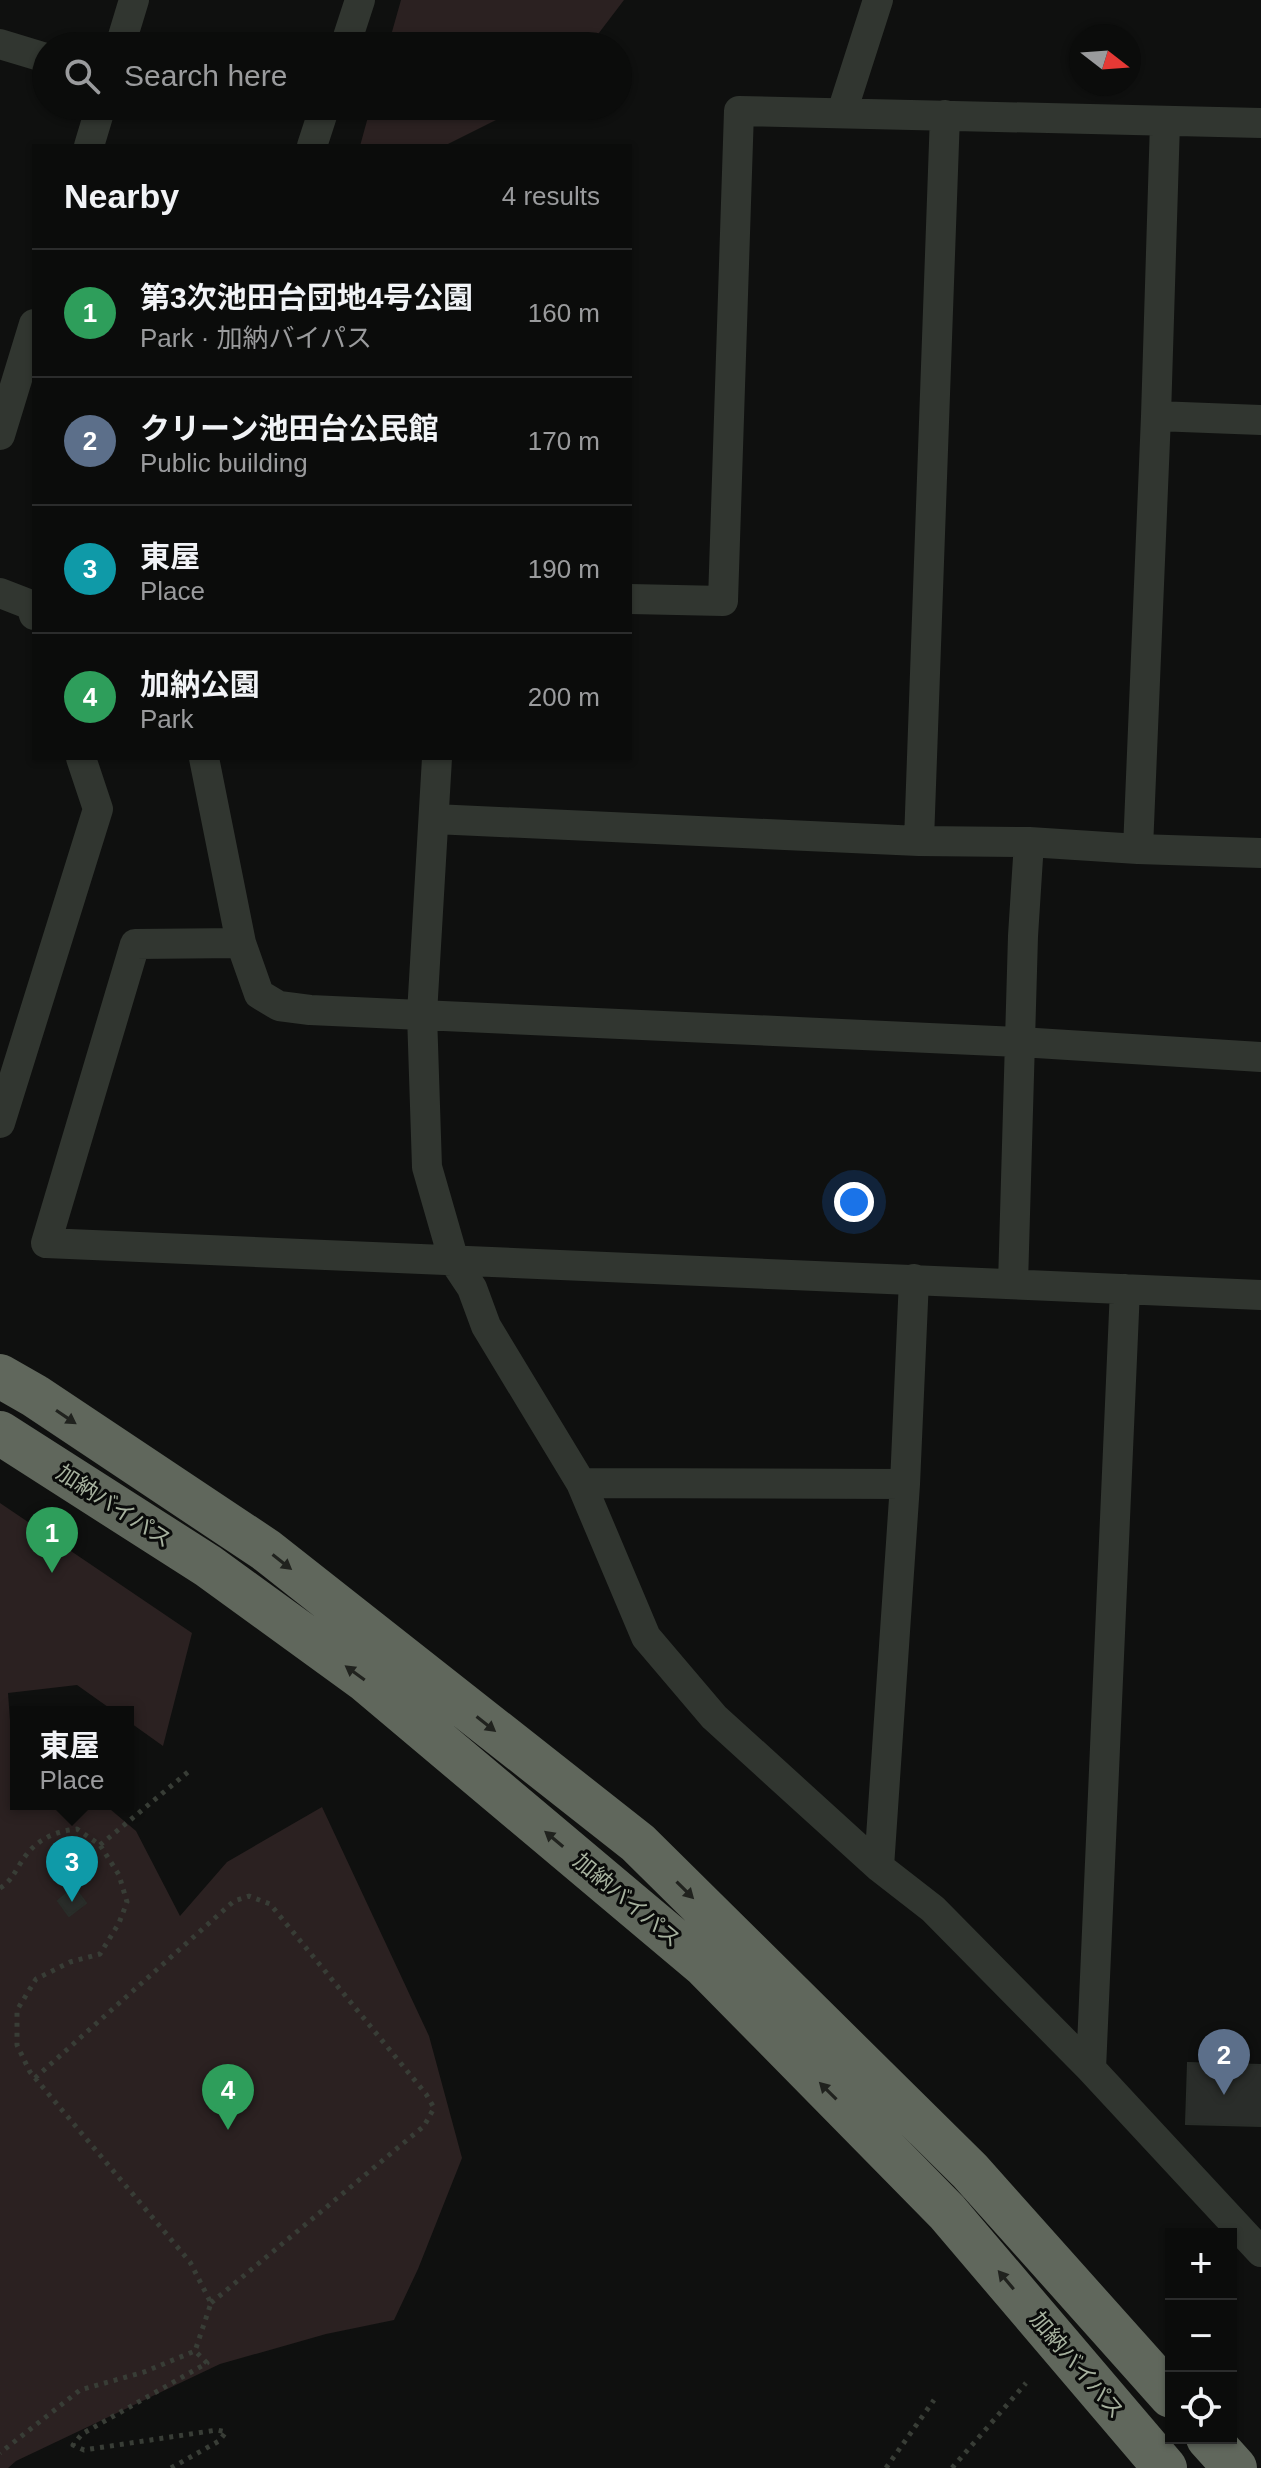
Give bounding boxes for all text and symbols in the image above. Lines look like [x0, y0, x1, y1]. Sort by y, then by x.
north arrow [1069, 24, 1141, 96]
search box [32, 32, 632, 120]
icon: search [60, 54, 104, 98]
text: Search here [124, 59, 287, 92]
text: Nearby [64, 177, 179, 215]
text: 4 results [502, 181, 600, 211]
text: 第3次池田台団地4号公園 [140, 281, 473, 314]
text: 1 [83, 298, 97, 328]
text: 160 m [528, 298, 600, 328]
text: Park · 加納バイパス [140, 323, 372, 353]
text: クリーン池田台公民館 [140, 412, 439, 445]
text: 2 [83, 426, 97, 456]
text: 170 m [528, 426, 600, 456]
text: Public building [140, 448, 308, 478]
text: 東屋 [140, 540, 200, 573]
text: 3 [83, 554, 97, 584]
text: 190 m [528, 554, 600, 584]
text: Place [140, 576, 205, 606]
text: 加納公園 [140, 668, 260, 701]
text: 4 [83, 682, 97, 712]
text: 200 m [528, 682, 600, 712]
text: Park [140, 704, 193, 734]
your location [834, 1182, 874, 1222]
one-way arrow [56, 1409, 77, 1424]
street label: 加納バイパス [52, 1460, 176, 1552]
pin: 1 [26, 1507, 78, 1573]
one-way arrow [272, 1554, 292, 1570]
one-way arrow [344, 1665, 365, 1681]
popup [10, 1706, 134, 1810]
one-way arrow [476, 1715, 496, 1731]
text: 東屋 [39, 1729, 99, 1762]
text: Place [39, 1765, 105, 1795]
one-way arrow [545, 1831, 565, 1848]
pin: 3 [46, 1836, 98, 1902]
street label: 加納バイパス [569, 1848, 685, 1952]
one-way arrow [675, 1880, 694, 1899]
pin: 2 [1198, 2029, 1250, 2095]
pin: 4 [202, 2064, 254, 2130]
one-way arrow [819, 2082, 838, 2101]
map controls [1165, 2228, 1237, 2444]
button: + [1165, 2228, 1237, 2300]
one-way arrow [998, 2271, 1015, 2291]
button: − [1165, 2300, 1237, 2372]
street label: 加納バイパス [1025, 2307, 1129, 2423]
button: locate [1165, 2372, 1237, 2444]

